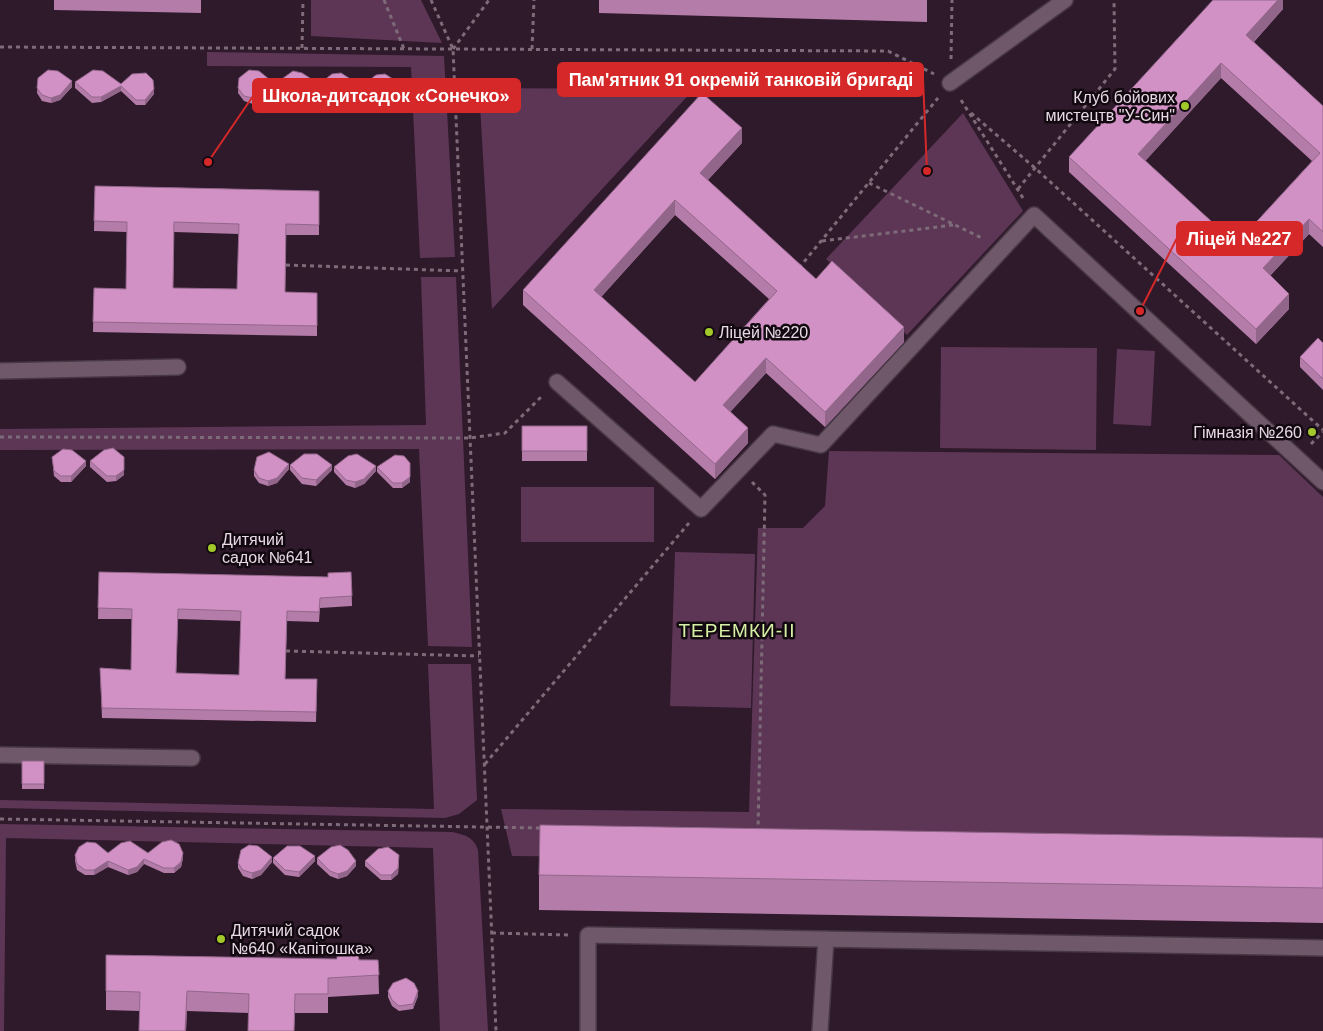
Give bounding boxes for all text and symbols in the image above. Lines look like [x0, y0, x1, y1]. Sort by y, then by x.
callout: Пам'ятник 91 окремій танковій бригаді [558, 63, 923, 96]
text: Пам'ятник 91 окремій танковій бригаді [569, 70, 913, 90]
callout: Школа-дитсадок «Сонечко» [253, 79, 520, 112]
text: Школа-дитсадок «Сонечко» [262, 86, 510, 106]
place label: Клуб бойових мистецтв "У-Син" [1045, 89, 1175, 124]
marker: Клуб бойових мистецтв "У-Син" [1179, 100, 1191, 112]
callout: Ліцей №227 [1177, 222, 1302, 255]
text: Ліцей №227 [1187, 229, 1291, 249]
place label: Ліцей №220 [719, 324, 808, 341]
marker: Ліцей №220 [703, 326, 715, 338]
place label: Гімназія №260 [1193, 424, 1302, 441]
marker: Гімназія №260 [1306, 426, 1318, 438]
place label: Дитячий садок №641 [222, 531, 313, 566]
marker: Дитячий садок №641 [206, 542, 218, 554]
district label: ТЕРЕМКИ-ІІ [678, 620, 796, 641]
place label: Дитячий садок №640 «Капітошка» [231, 922, 373, 957]
marker: Дитячий садок №640 «Капітошка» [215, 933, 227, 945]

